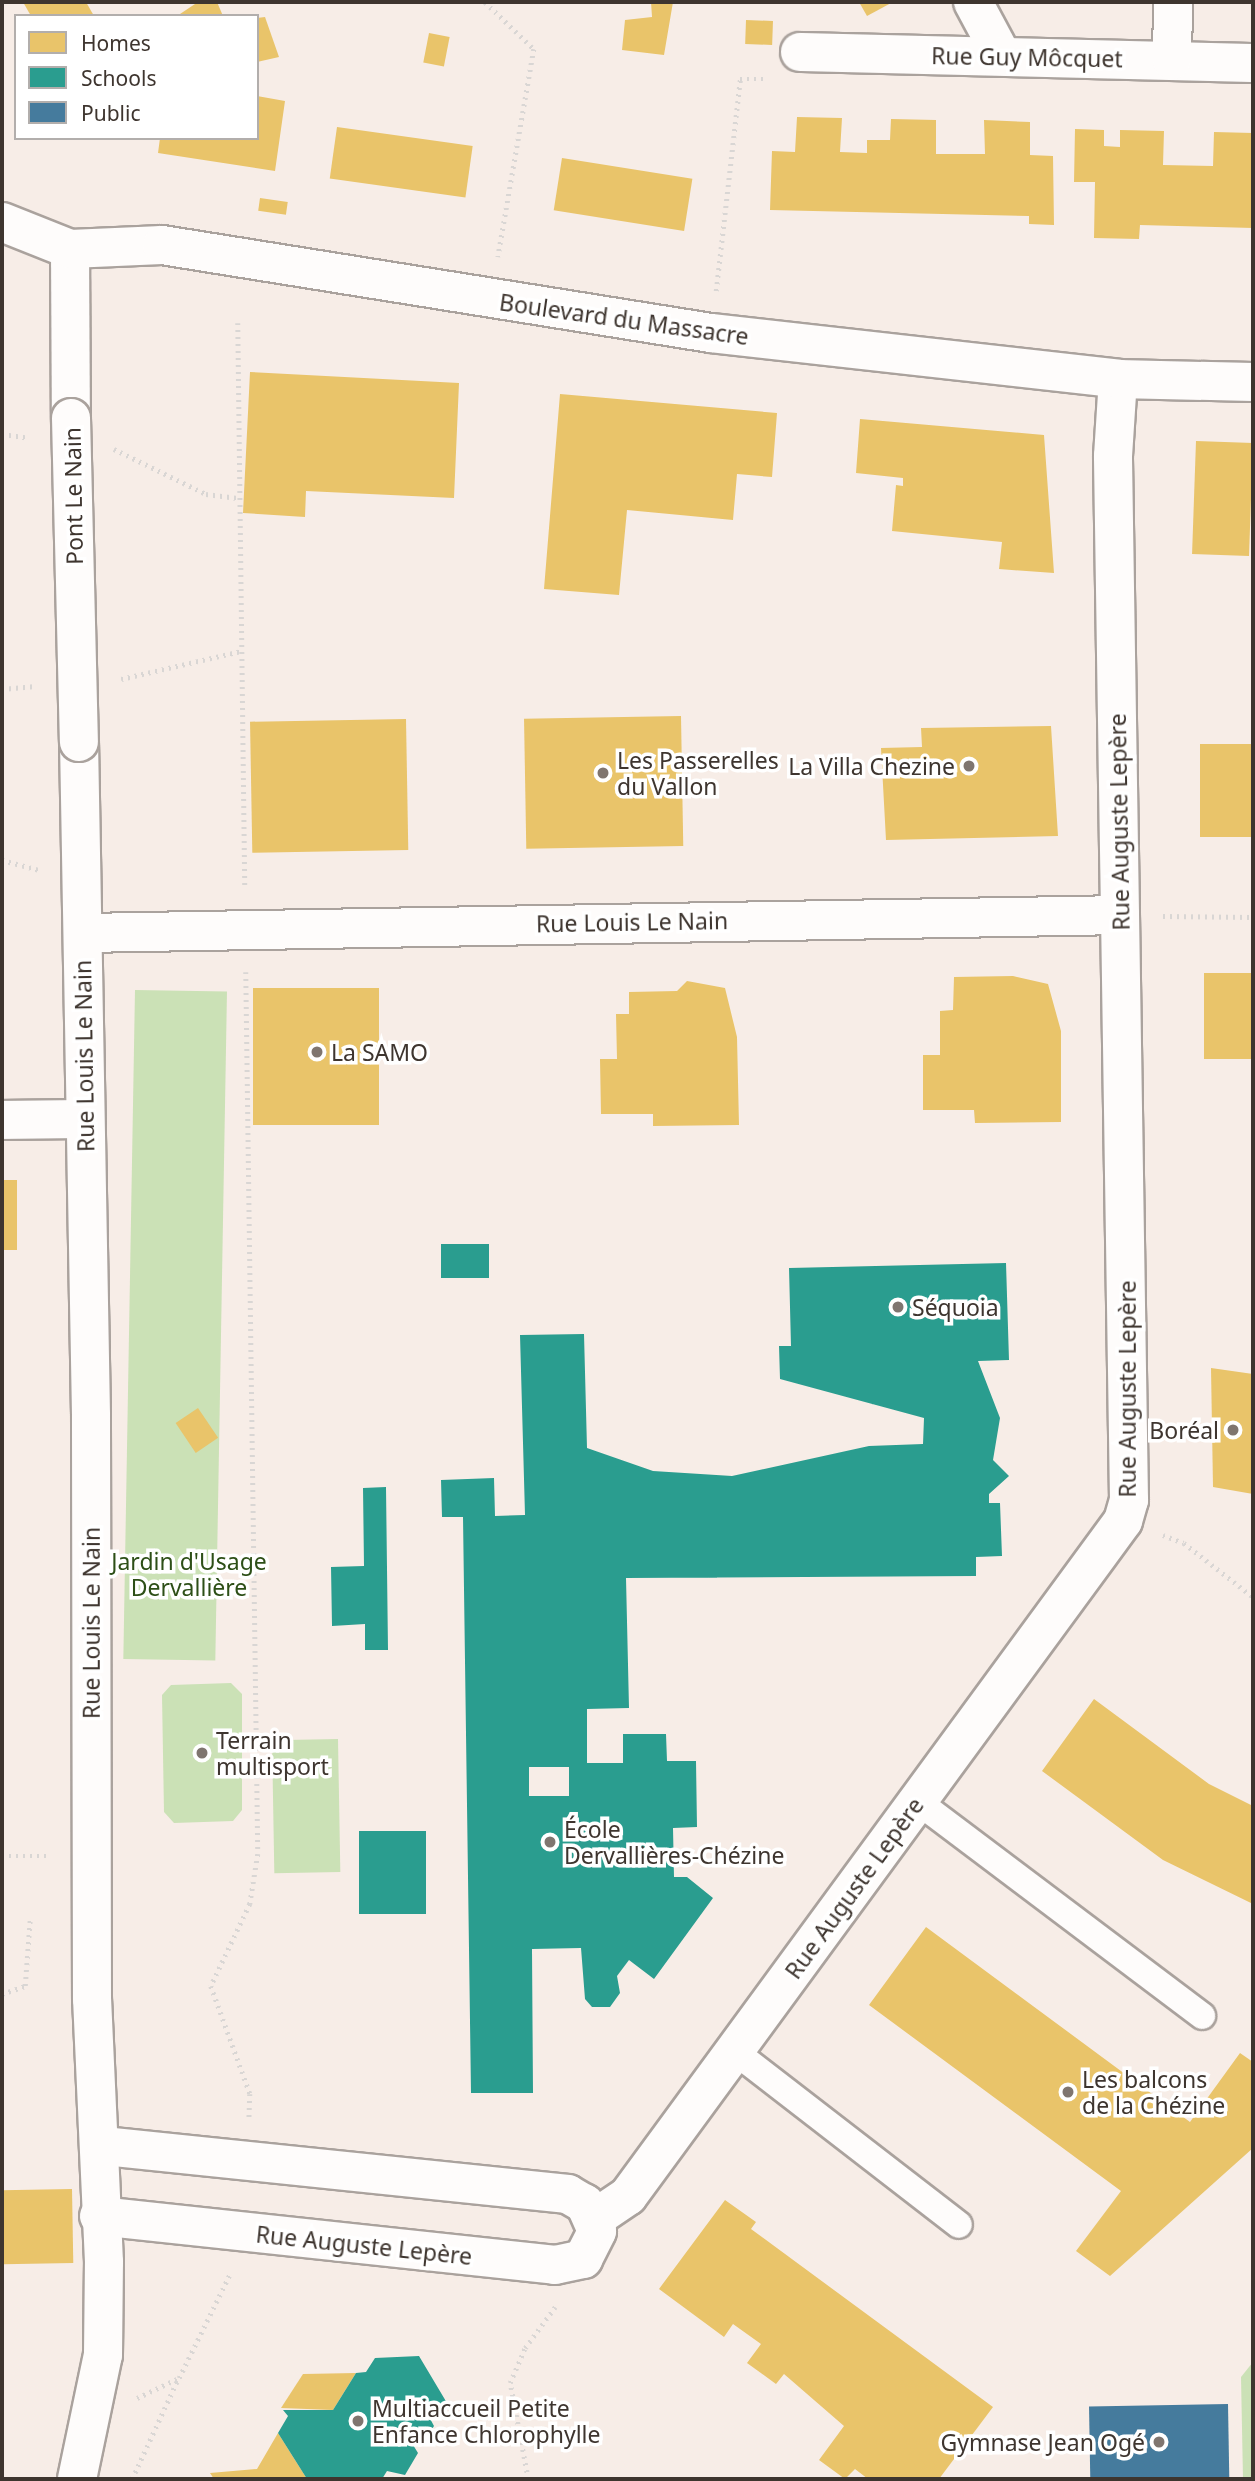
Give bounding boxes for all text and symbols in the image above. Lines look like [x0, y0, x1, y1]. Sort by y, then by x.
legend [14, 14, 259, 140]
text: Homes [81, 29, 151, 57]
street label: Rue Guy Môcquet [931, 42, 1123, 72]
text: Schools [81, 64, 156, 92]
text: Public [81, 99, 141, 127]
street label: Boulevard du Massacre [498, 288, 750, 350]
street label: Pont Le Nain [58, 427, 88, 565]
street label: Rue Auguste Lepère [1103, 713, 1135, 931]
place label: Les Passerelles du Vallon [617, 746, 779, 800]
place label: La Villa Chezine [788, 752, 955, 780]
marker: La Villa Chezine [961, 758, 977, 774]
marker: Les Passerelles du Vallon [595, 765, 611, 781]
street label: Rue Louis Le Nain [536, 907, 728, 937]
street label: Rue Louis Le Nain [69, 960, 99, 1152]
place label: La SAMO [331, 1038, 428, 1066]
marker: La SAMO [309, 1044, 325, 1060]
street label: Rue Auguste Lepère [1113, 1280, 1141, 1498]
place label: Séquoia [912, 1293, 999, 1321]
marker: Séquoia [890, 1299, 906, 1315]
place label: Boréal [1149, 1416, 1219, 1444]
marker: Boréal [1225, 1422, 1241, 1438]
street label: Rue Louis Le Nain [77, 1527, 105, 1719]
park label: Jardin d'Usage Dervallière [111, 1547, 267, 1601]
place label: Terrain multisport [216, 1726, 329, 1780]
marker: Terrain multisport [194, 1745, 210, 1761]
street label: Rue Auguste Lepère [779, 1792, 929, 1984]
place label: École Dervallières-Chézine [564, 1815, 784, 1869]
marker: École Dervallières-Chézine [542, 1834, 558, 1850]
place label: Les balcons de la Chézine [1082, 2065, 1225, 2119]
marker: Les balcons de la Chézine [1060, 2084, 1076, 2100]
street label: Rue Auguste Lepère [255, 2220, 473, 2270]
place label: Multiaccueil Petite Enfance Chlorophylle [372, 2394, 601, 2448]
marker: Multiaccueil Petite Enfance Chlorophylle [350, 2413, 366, 2429]
place label: Gymnase Jean Ogé [941, 2428, 1145, 2456]
marker: Gymnase Jean Ogé [1151, 2434, 1167, 2450]

